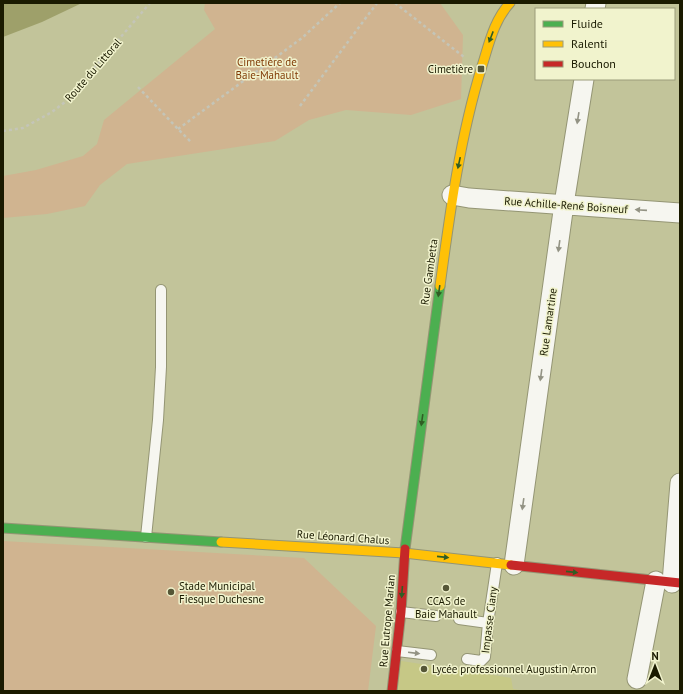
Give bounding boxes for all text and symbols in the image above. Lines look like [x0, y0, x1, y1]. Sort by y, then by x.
legend [535, 8, 675, 80]
text: Fluide [571, 16, 603, 31]
one-way arrow [487, 31, 493, 43]
street label: Route du Littoral [62, 35, 125, 104]
text: Ralenti [571, 36, 607, 51]
park label: Cimetière de Baie-Mahault [236, 55, 299, 82]
text: Bouchon [571, 56, 616, 71]
place label: Cimetière [428, 62, 473, 76]
marker: Cimetière [476, 64, 486, 74]
one-way arrow [575, 111, 581, 124]
one-way arrow [455, 156, 461, 169]
street label: Rue Achille-René Boisneuf [504, 194, 629, 216]
one-way arrow [635, 207, 647, 214]
street label: Rue Gambetta [417, 238, 441, 306]
one-way arrow [556, 240, 562, 252]
one-way arrow [436, 285, 442, 297]
street label: Rue Lamartine [536, 287, 560, 357]
one-way arrow [538, 369, 544, 381]
one-way arrow [419, 414, 425, 426]
one-way arrow [520, 497, 526, 510]
street label: Rue Léonard Chalus [296, 527, 390, 547]
one-way arrow [437, 554, 449, 560]
one-way arrow [566, 568, 578, 575]
street label: Rue Eutrope Marian [376, 574, 398, 668]
place label: Stade Municipal Fiesque Duchesne [179, 579, 265, 606]
marker: CCAS de Baie Mahault [441, 583, 451, 593]
street label: Impasse Ciany [478, 585, 500, 654]
one-way arrow [398, 586, 405, 598]
marker: Stade Municipal Fiesque Duchesne [166, 587, 176, 597]
place label: CCAS de Baie Mahault [415, 594, 477, 621]
north arrow [635, 646, 675, 686]
text: N [651, 649, 659, 663]
one-way arrow [408, 650, 420, 656]
place label: Lycée professionnel Augustin Arron [432, 662, 596, 676]
marker: Lycée professionnel Augustin Arron [419, 664, 429, 674]

